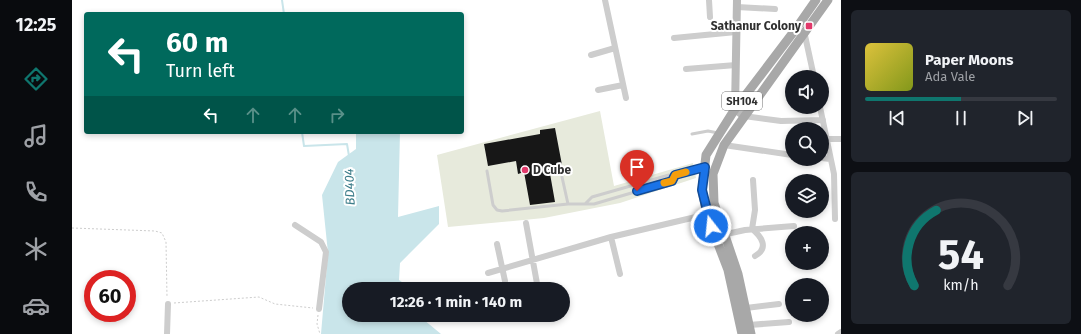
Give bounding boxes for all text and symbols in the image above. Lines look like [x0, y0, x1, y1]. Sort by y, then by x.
text: 12:25 [16, 14, 56, 36]
place label: Sathanur Colony [711, 19, 802, 33]
marker: Sathanur Colony [804, 21, 814, 31]
text: 60 m [166, 26, 228, 59]
icon: left [100, 28, 152, 80]
text: Paper Moons [925, 51, 1013, 69]
text: Turn left [166, 60, 235, 82]
icon: directions [22, 65, 50, 93]
text: Ada Vale [925, 69, 975, 84]
map controls [785, 70, 829, 322]
button: sound [785, 70, 829, 114]
road number: SH104 [722, 92, 762, 110]
icon: left [200, 104, 222, 126]
icon: ahead [242, 104, 264, 126]
icon: ahead [284, 104, 306, 126]
icon: right [326, 104, 348, 126]
icon: previous [886, 107, 908, 129]
icon: pause [950, 107, 972, 129]
icon: next [1014, 107, 1036, 129]
icon: music [22, 122, 50, 150]
button: search [785, 122, 829, 166]
pin [620, 150, 654, 191]
icon: arrive [626, 156, 648, 178]
place label: D Cube [533, 163, 571, 177]
marker: D Cube [520, 165, 530, 175]
water label: BD404 [341, 168, 358, 206]
button: layers [785, 174, 829, 218]
icon: phone [22, 178, 50, 206]
position arrow [690, 205, 732, 247]
button: + [785, 226, 829, 270]
text: 54 [938, 230, 984, 280]
icon: climate [22, 235, 50, 263]
speed limit sign: 60 [84, 270, 136, 322]
text: km/h [943, 277, 979, 294]
button: − [785, 278, 829, 322]
icon: car [22, 292, 50, 320]
text: 12:26 · 1 min · 140 m [390, 293, 522, 311]

